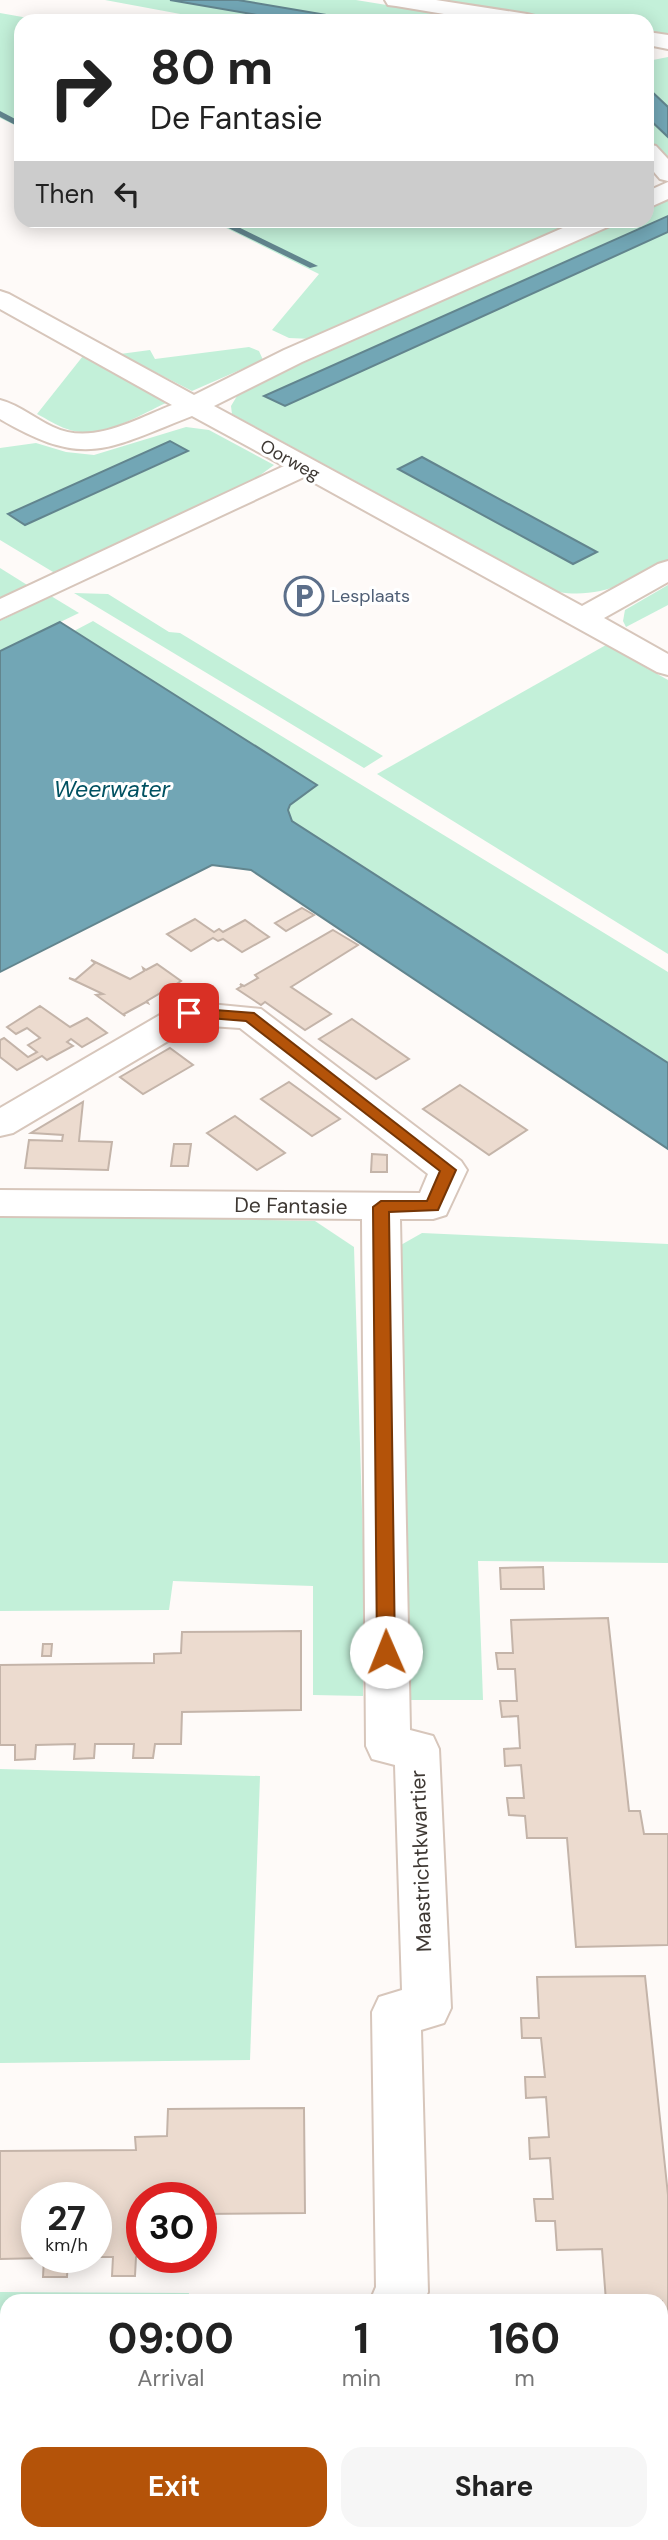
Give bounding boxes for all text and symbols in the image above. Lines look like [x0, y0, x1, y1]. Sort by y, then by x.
text: 80 m [150, 35, 273, 99]
icon: right [35, 42, 126, 133]
text: De Fantasie [150, 97, 322, 139]
icon: left [108, 175, 146, 213]
text: Then [35, 177, 94, 211]
street label: Oorweg [256, 434, 324, 486]
parking icon: Lesplaats [283, 575, 325, 617]
place label: Lesplaats [331, 584, 410, 608]
water label: Weerwater [54, 774, 172, 804]
pin [159, 983, 219, 1043]
icon: arrive [170, 994, 208, 1032]
street label: De Fantasie [234, 1191, 348, 1221]
position arrow [349, 1615, 423, 1689]
street label: Maastrichtkwartier [404, 1769, 438, 1953]
speed limit sign: 30 [126, 2182, 217, 2273]
text: 27 [47, 2195, 86, 2241]
text: km/h [45, 2233, 88, 2257]
text: 09:00 [108, 2311, 234, 2366]
text: 1 [354, 2311, 369, 2366]
text: 160 [489, 2311, 560, 2366]
text: Arrival [137, 2363, 204, 2393]
text: min [342, 2363, 381, 2393]
text: m [514, 2363, 535, 2393]
button: Exit [21, 2447, 327, 2527]
button: Share [341, 2447, 647, 2527]

